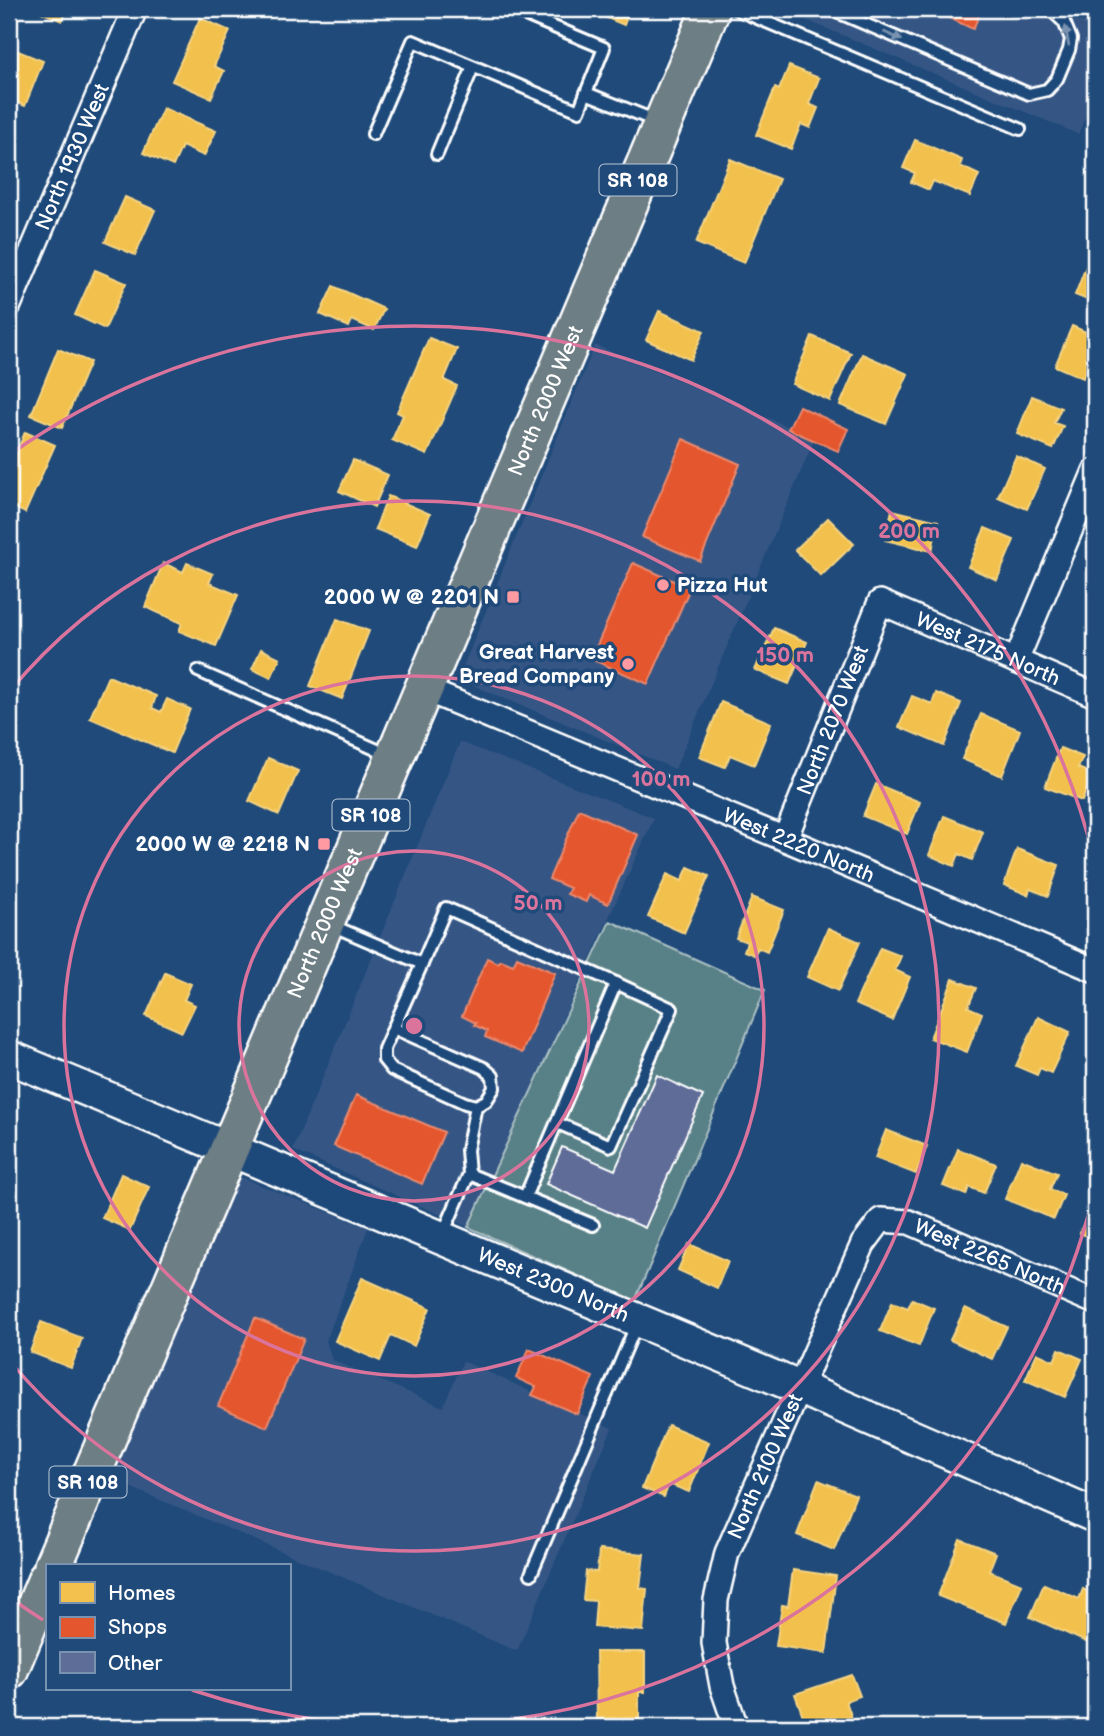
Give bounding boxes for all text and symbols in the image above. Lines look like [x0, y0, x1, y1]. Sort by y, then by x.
one-way arrow [1061, 25, 1072, 47]
one-way arrow [883, 30, 903, 42]
street label: North 1930 West [30, 79, 115, 234]
road number: SR 108 [600, 164, 676, 196]
street label: North 2000 West [503, 322, 589, 480]
text: 200 m [878, 519, 940, 544]
place label: Pizza Hut [677, 573, 768, 598]
marker: Pizza Hut [655, 577, 671, 593]
place label: 2000 W @ 2201 N [324, 585, 499, 610]
marker: 2000 W @ 2201 N [505, 589, 521, 605]
street label: West 2175 North [912, 607, 1064, 691]
place label: Great Harvest Bread Company [459, 640, 614, 689]
street label: North 2070 West [792, 641, 874, 799]
text: 150 m [756, 643, 814, 668]
marker: Great Harvest Bread Company [620, 656, 636, 672]
text: 100 m [632, 767, 690, 792]
road number: SR 108 [332, 800, 410, 830]
street label: West 2220 North [719, 803, 878, 888]
place label: 2000 W @ 2218 N [135, 832, 310, 857]
marker: 2000 W @ 2218 N [316, 836, 332, 852]
street label: North 2000 West [282, 844, 368, 1002]
text: 50 m [514, 891, 562, 916]
centre of rings [402, 1014, 426, 1038]
street label: West 2265 North [910, 1214, 1069, 1301]
street label: West 2300 North [474, 1242, 633, 1328]
street label: North 2100 West [723, 1390, 809, 1543]
road number: SR 108 [50, 1466, 126, 1498]
legend [46, 1564, 290, 1690]
text: Homes [108, 1581, 176, 1606]
text: Shops [108, 1615, 167, 1640]
text: Other [108, 1651, 163, 1676]

